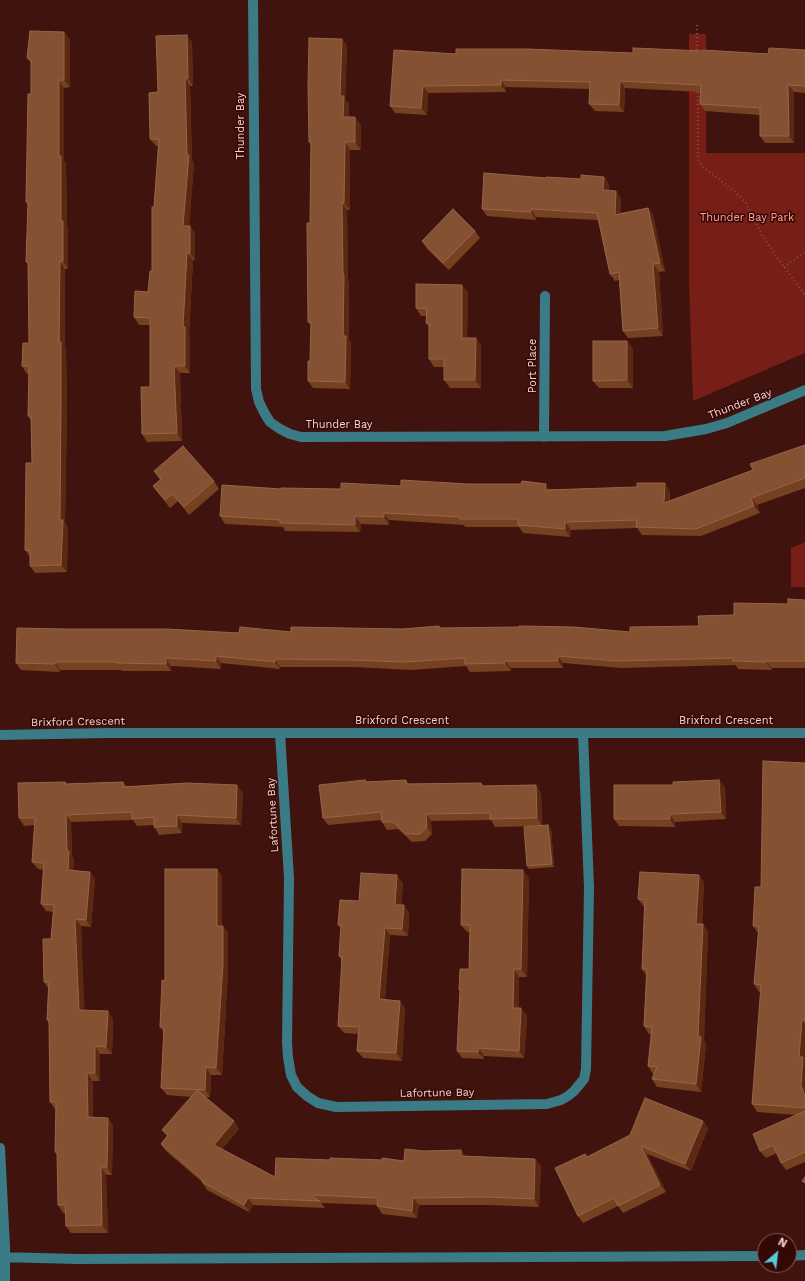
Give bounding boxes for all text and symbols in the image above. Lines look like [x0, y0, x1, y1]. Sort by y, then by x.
street label: Thunder Bay [234, 92, 248, 160]
park label: Thunder Bay Park [700, 211, 794, 225]
street label: Port Place [526, 339, 540, 393]
street label: Thunder Bay [706, 386, 774, 422]
street label: Thunder Bay [305, 418, 373, 432]
street label: Brixford Crescent [355, 714, 449, 728]
street label: Brixford Crescent [679, 714, 773, 728]
street label: Brixford Crescent [31, 715, 125, 729]
street label: Lafortune Bay [264, 777, 282, 853]
street label: Lafortune Bay [400, 1086, 474, 1100]
north arrow [757, 1233, 797, 1273]
text: N [776, 1235, 789, 1250]

